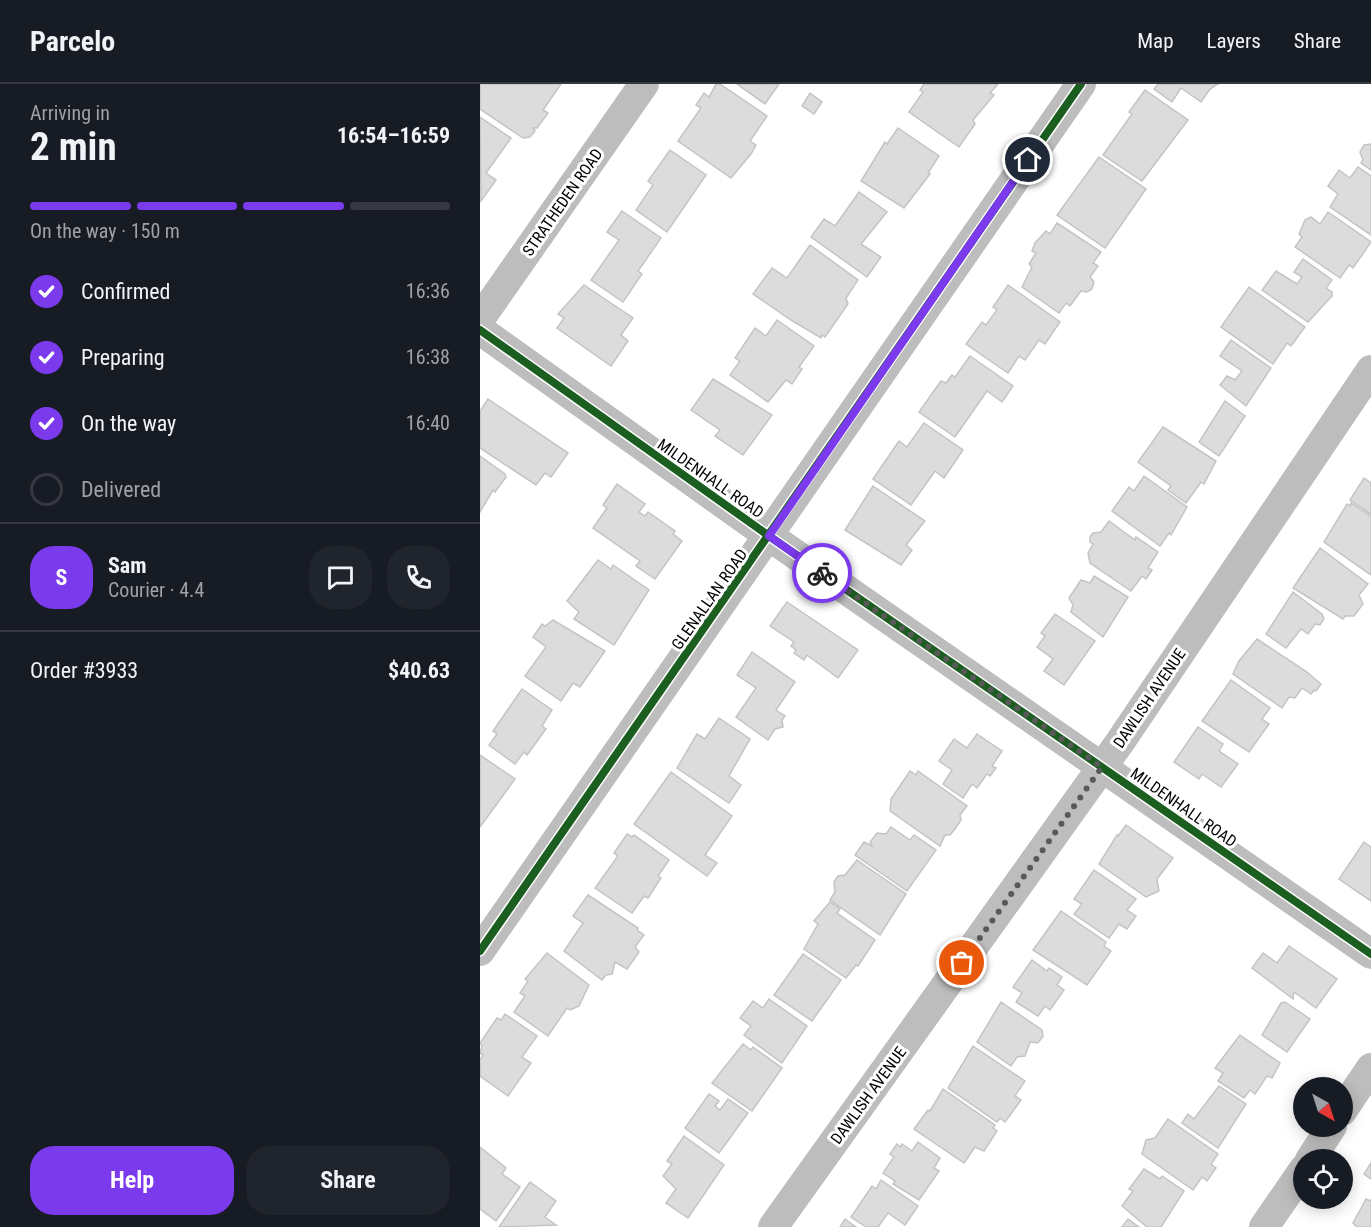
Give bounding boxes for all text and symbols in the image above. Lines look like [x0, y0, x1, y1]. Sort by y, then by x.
text: Parcelo [30, 25, 115, 58]
text: Map [1137, 29, 1174, 53]
text: Layers [1207, 29, 1261, 53]
text: Share [1294, 29, 1341, 53]
text: Arriving in [30, 101, 110, 125]
text: 16:54–16:59 [337, 123, 450, 148]
text: 2 min [30, 124, 117, 170]
pin [1002, 134, 1053, 185]
icon: home [1011, 143, 1044, 176]
street label: STRATHEDEN ROAD [518, 145, 606, 260]
text: On the way · 150 m [30, 219, 180, 243]
icon: check [30, 275, 63, 308]
text: Confirmed [81, 279, 170, 304]
text: 16:36 [406, 279, 450, 303]
icon: check [30, 341, 63, 374]
text: Preparing [81, 345, 165, 370]
text: 16:38 [406, 345, 450, 369]
icon: check [30, 407, 63, 440]
text: On the way [81, 411, 176, 436]
text: 16:40 [406, 411, 450, 435]
street label: MILDENHALL ROAD [654, 435, 767, 522]
text: Delivered [81, 477, 161, 502]
courier [792, 543, 852, 603]
street label: GLENALLAN ROAD [668, 545, 751, 653]
button: chat [309, 546, 372, 609]
button: phone [387, 546, 450, 609]
text: Sam [108, 553, 147, 578]
icon: bike [806, 557, 839, 590]
text: S [56, 565, 67, 590]
text: Courier · 4.4 [108, 578, 204, 602]
street label: DAWLISH AVENUE [1109, 645, 1190, 752]
text: Order #3933 [30, 658, 138, 683]
text: $40.63 [388, 658, 450, 683]
street label: MILDENHALL ROAD [1127, 764, 1240, 851]
pin [936, 937, 987, 988]
icon: bag [945, 946, 978, 979]
street label: DAWLISH AVENUE [827, 1043, 910, 1148]
north arrow [1293, 1077, 1353, 1137]
map controls [1293, 1077, 1353, 1209]
button: Help [30, 1146, 234, 1215]
button: Share [246, 1146, 450, 1215]
button: locate [1293, 1149, 1353, 1209]

